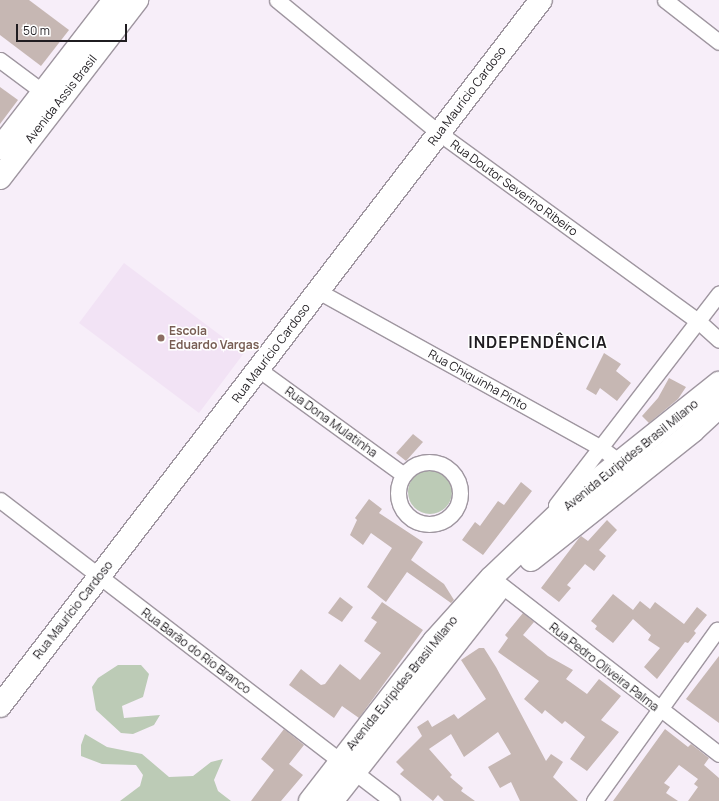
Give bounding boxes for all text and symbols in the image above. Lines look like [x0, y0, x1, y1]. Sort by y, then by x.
scale bar [18, 16, 129, 42]
text: 50 m [23, 22, 50, 39]
street label: Rua Maurício Cardoso [425, 44, 509, 148]
street label: Avenida Assis Brasil [22, 52, 100, 146]
street label: Rua Doutor Severino Ribeiro [448, 137, 580, 239]
street label: Rua Maurício Cardoso [229, 301, 313, 405]
place label: Escola Eduardo Vargas [169, 324, 259, 352]
district label: INDEPENDÊNCIA [468, 332, 608, 352]
marker: Escola Eduardo Vargas [156, 333, 166, 343]
street label: Rua Chiquinha Pinto [426, 347, 530, 413]
street label: Rua Dona Mulatinha [282, 384, 380, 460]
street label: Avenida Euripides Brasil Milano [561, 396, 701, 514]
street label: Rua Maurício Cardoso [30, 558, 116, 662]
street label: Rua Barão do Rio Branco [138, 605, 254, 697]
street label: Avenida Euripides Brasil Milano [343, 613, 461, 753]
street label: Rua Pedro Oliveira Palma [546, 620, 662, 714]

